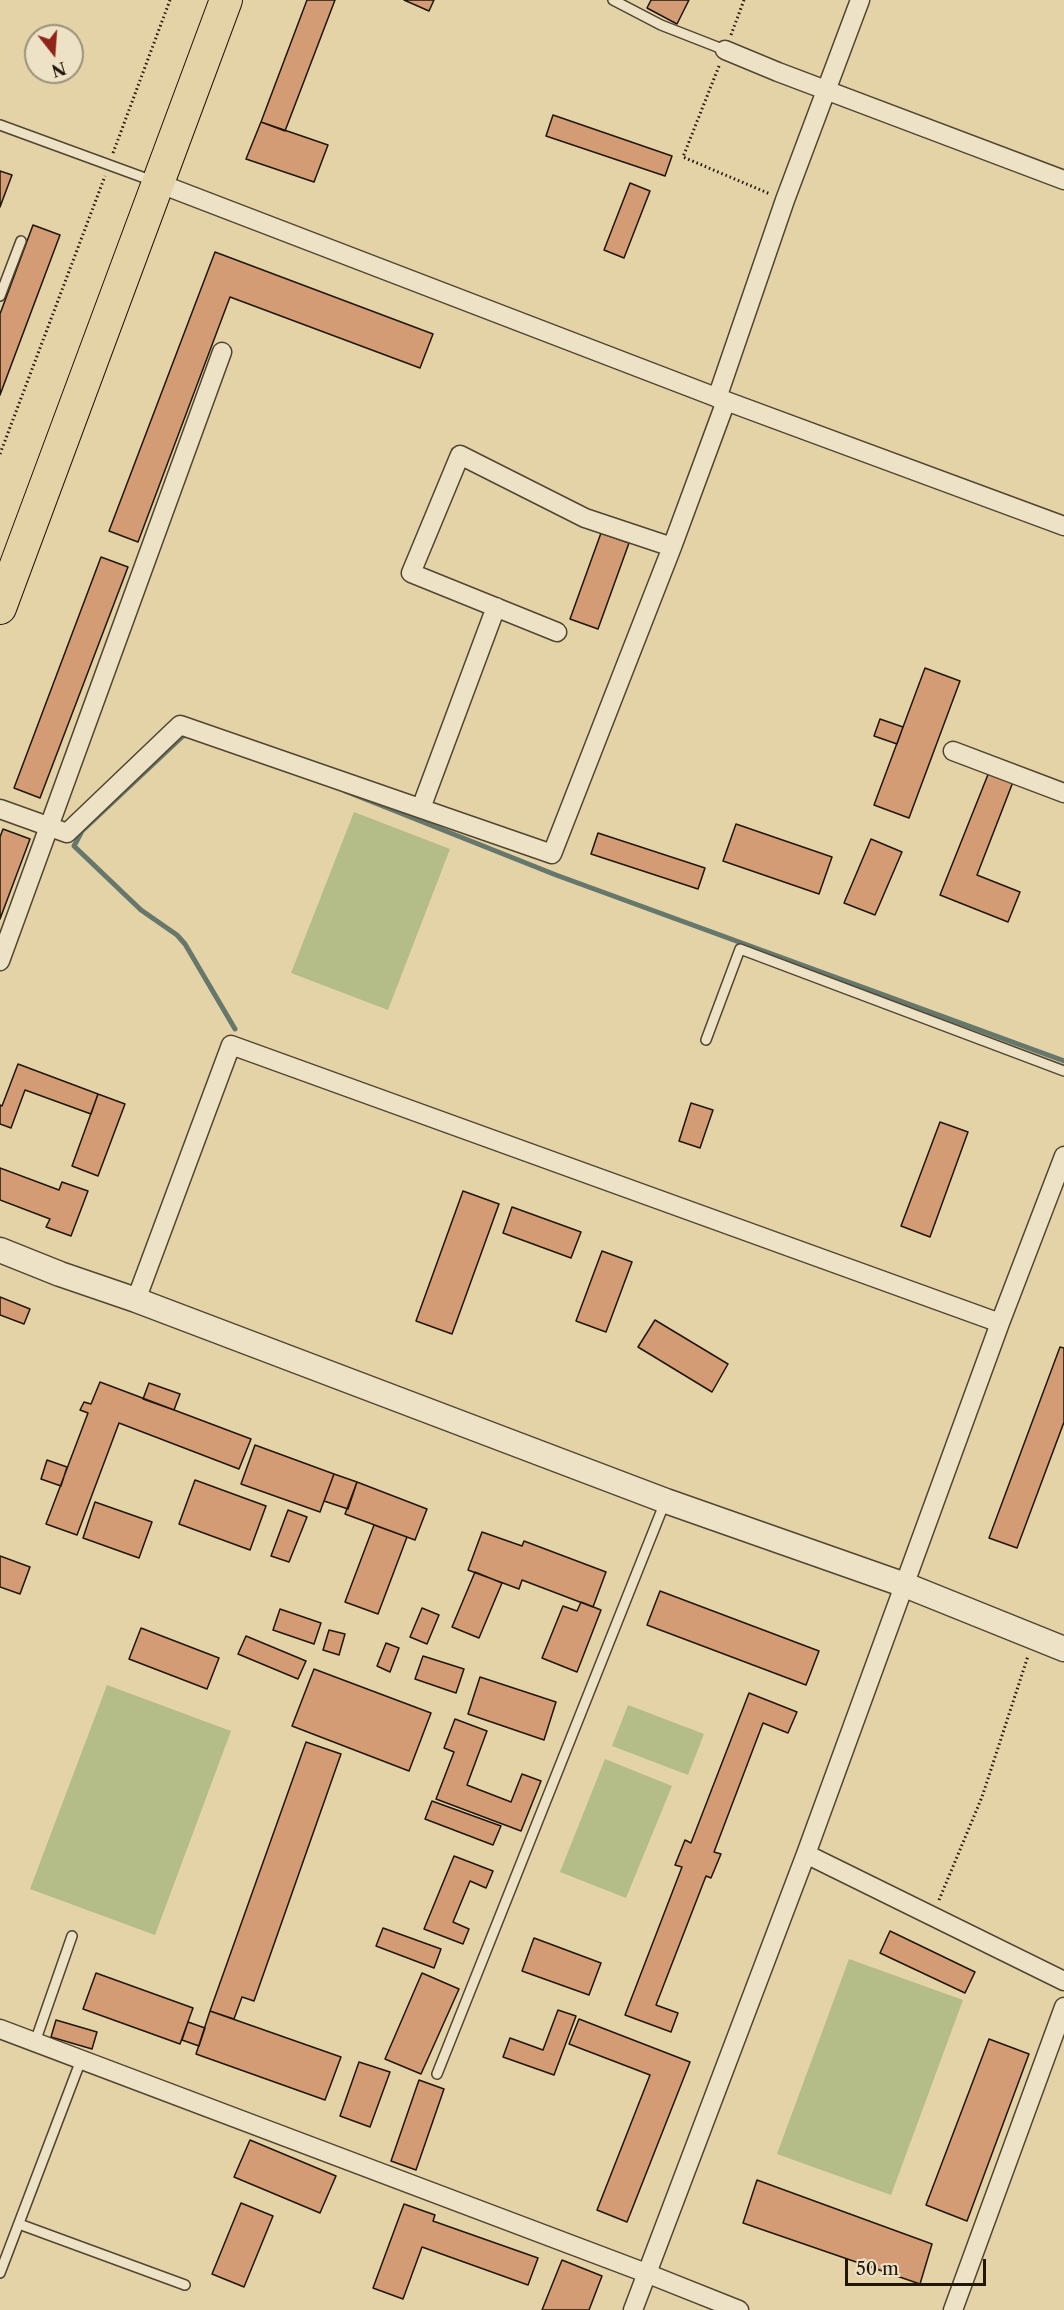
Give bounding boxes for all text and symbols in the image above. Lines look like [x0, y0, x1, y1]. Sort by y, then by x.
north arrow [24, 24, 84, 84]
text: N [49, 58, 68, 81]
scale bar [848, 2247, 989, 2285]
text: 50 m [856, 2258, 899, 2280]

